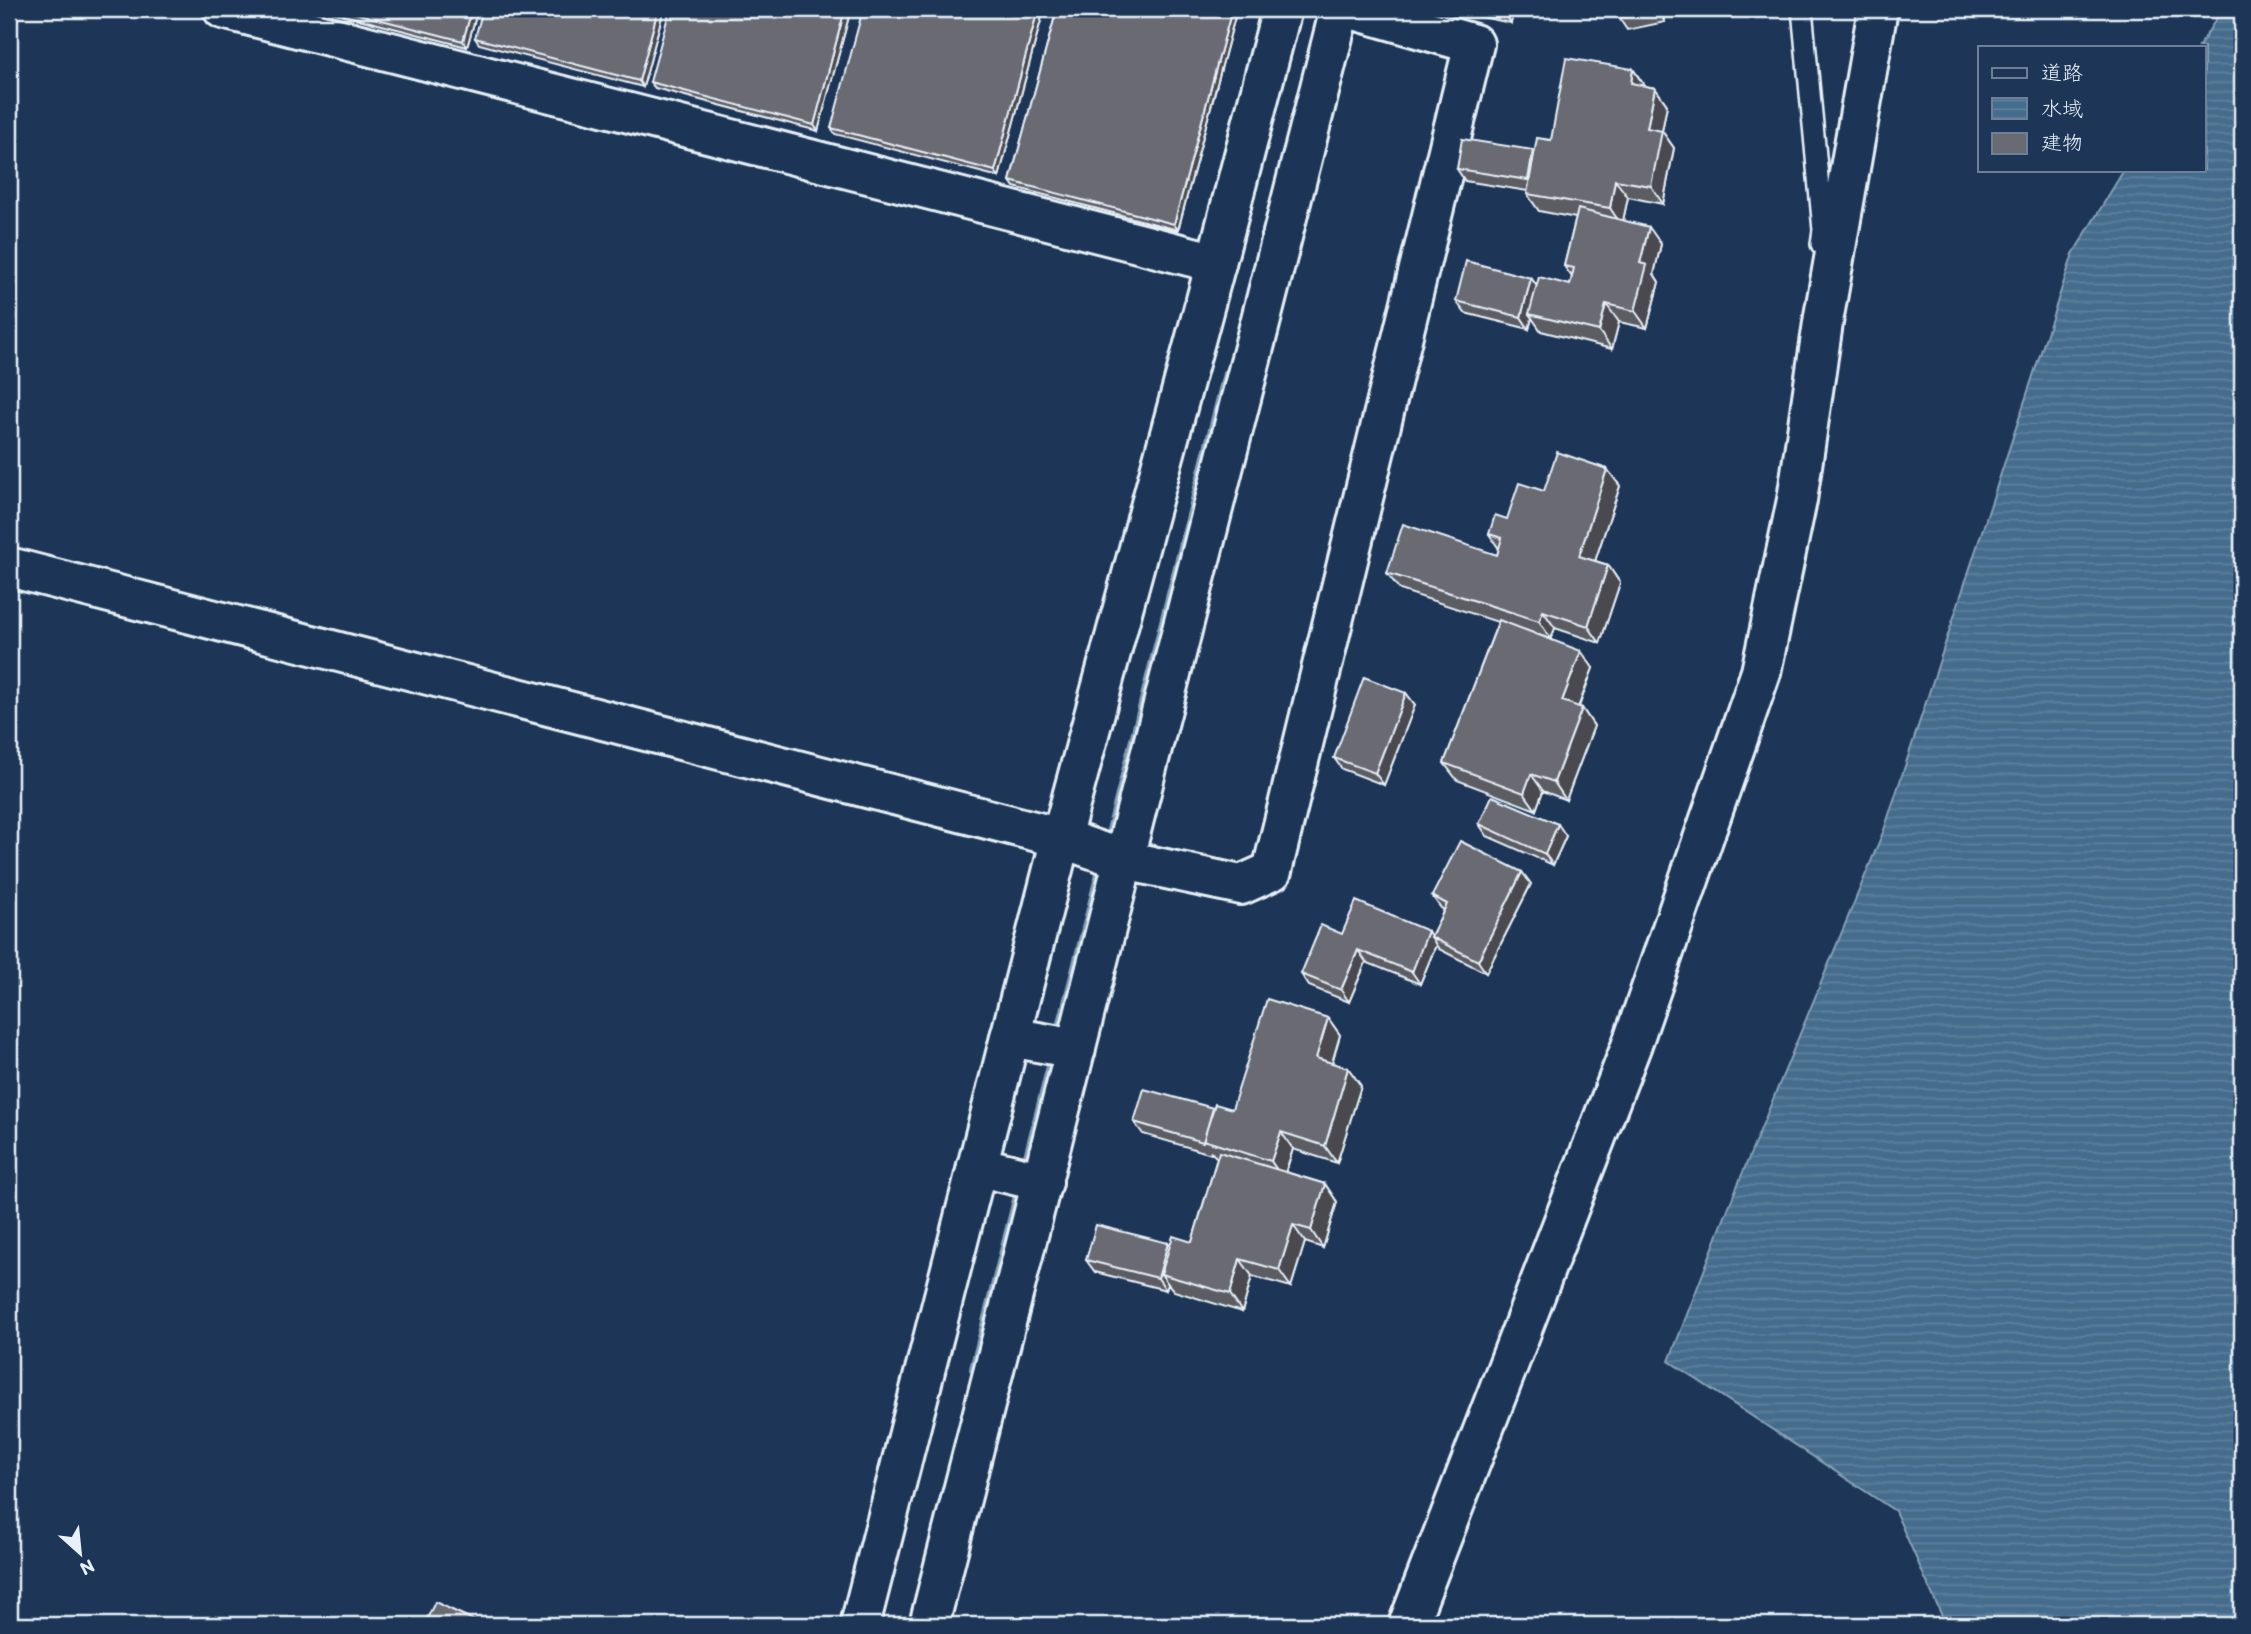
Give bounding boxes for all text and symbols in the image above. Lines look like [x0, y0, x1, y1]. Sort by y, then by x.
legend [1978, 46, 2206, 172]
text: 道路 [2041, 60, 2083, 85]
text: 水域 [2041, 96, 2083, 121]
text: 建物 [2041, 130, 2083, 155]
north arrow [46, 1518, 116, 1588]
text: N [77, 1555, 98, 1581]

